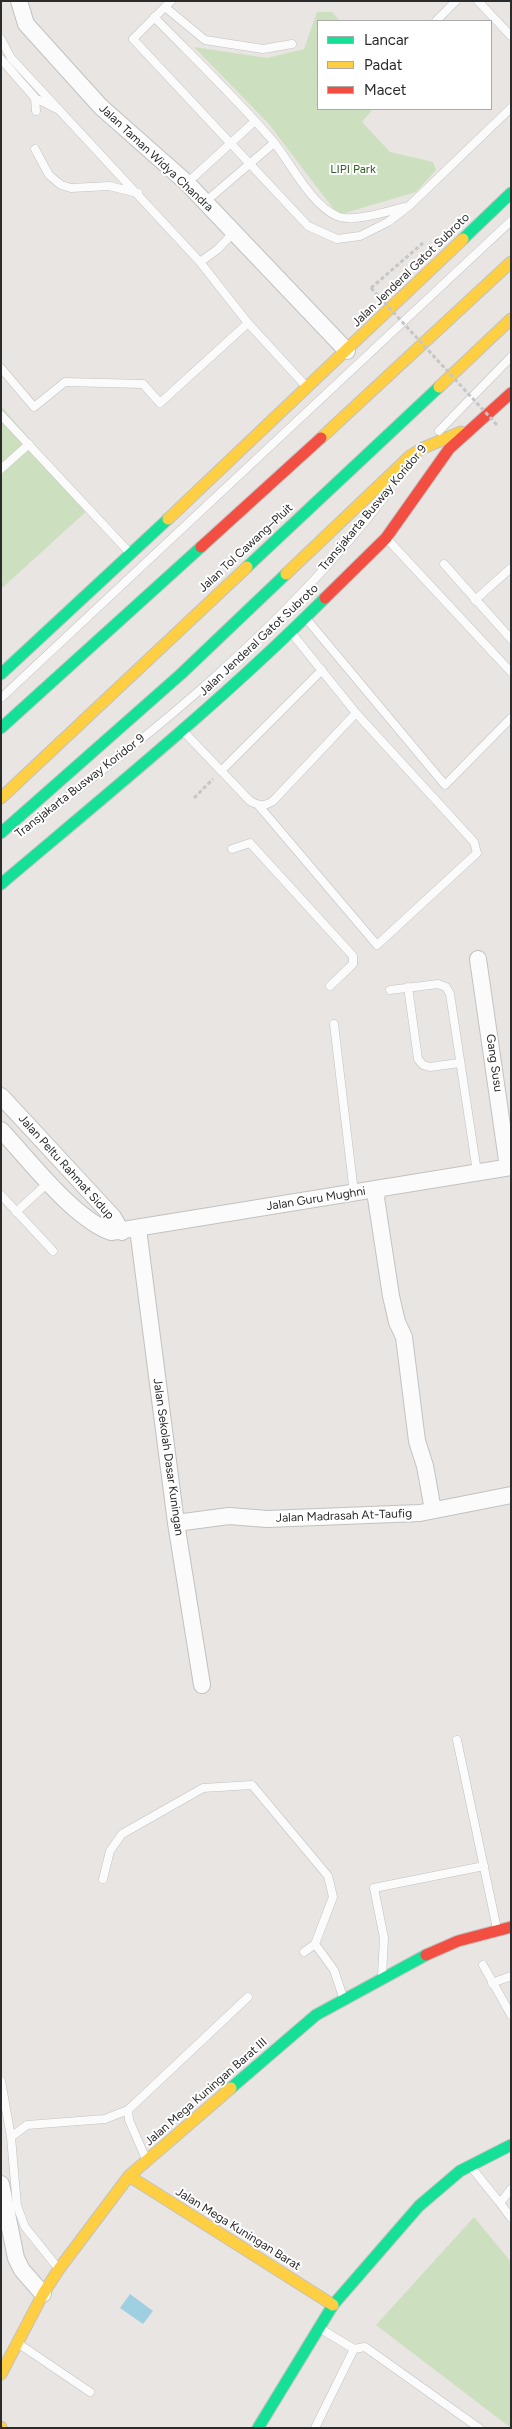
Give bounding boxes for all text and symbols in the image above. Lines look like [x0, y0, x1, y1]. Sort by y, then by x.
legend [317, 20, 492, 110]
text: Lancar [364, 31, 409, 49]
text: Padat [364, 56, 402, 74]
text: Macet [364, 81, 406, 99]
street label: Jalan Taman Widya Chandra [96, 101, 216, 215]
park label: LIPI Park [330, 162, 376, 176]
street label: Jalan Jenderal Gatot Subroto [349, 210, 473, 330]
street label: Transjakarta Busway Koridor 9 [316, 442, 430, 574]
street label: Jalan Tol Cawang–Pluit [196, 501, 296, 595]
street label: Jalan Jenderal Gatot Subroto [197, 581, 321, 699]
street label: Transjakarta Busway Koridor 9 [12, 731, 148, 841]
street label: Gang Susu [483, 1033, 505, 1093]
street label: Jalan Peltu Rahmat Sidup [15, 1112, 117, 1222]
street label: Jalan Guru Mughni [265, 1184, 367, 1214]
street label: Jalan Sekolah Dasar Kuningan [150, 1377, 186, 1537]
street label: Jalan Madrasah At-Taufig [276, 1506, 412, 1526]
street label: Jalan Mega Kuningan Barat III [142, 2035, 270, 2149]
street label: Jalan Mega Kuningan Barat [173, 2185, 303, 2273]

